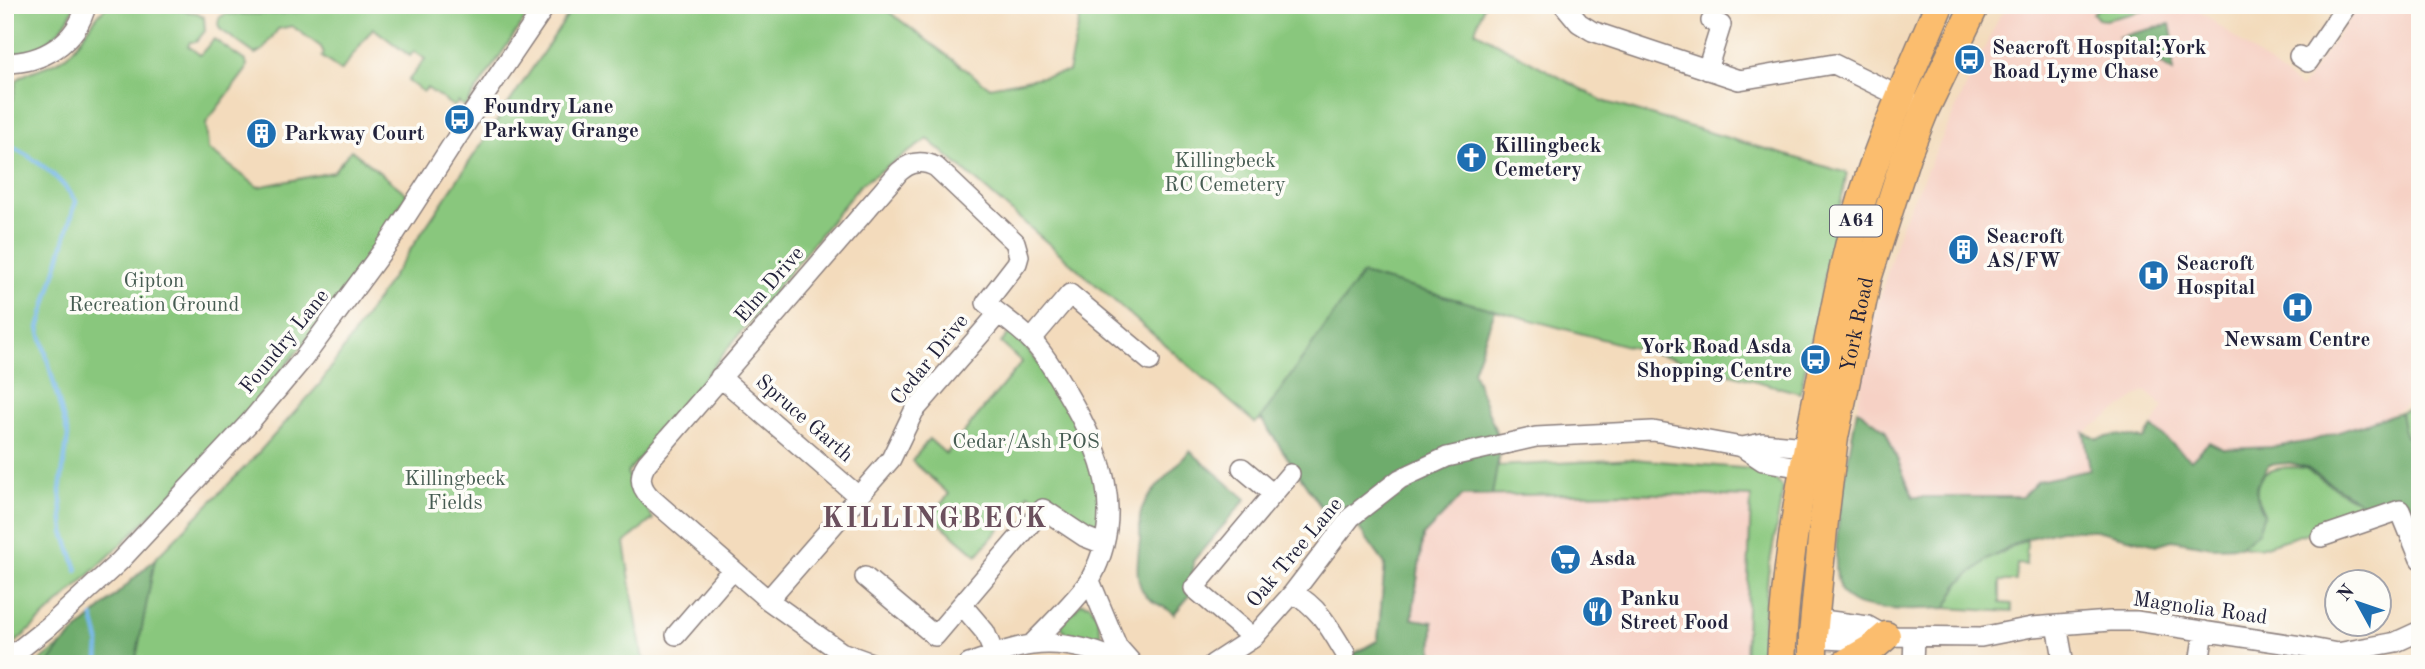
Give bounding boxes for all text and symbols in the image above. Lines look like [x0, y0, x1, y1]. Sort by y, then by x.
place label: Seacroft Hospital;York Road Lyme Chase [1992, 38, 2207, 83]
bus stop icon: Seacroft Hospital;York Road Lyme Chase [1952, 43, 1986, 77]
place label: Foundry Lane Parkway Grange [483, 97, 639, 142]
bus stop icon: Foundry Lane Parkway Grange [443, 102, 477, 136]
building icon: Parkway Court [244, 117, 278, 151]
place label: Parkway Court [284, 124, 425, 145]
place label: Killingbeck Cemetery [1494, 136, 1602, 181]
church icon: Killingbeck Cemetery [1454, 141, 1488, 175]
park label: Killingbeck RC Cemetery [1164, 151, 1286, 196]
road number: A64 [1830, 206, 1882, 236]
place label: Seacroft AS/FW [1986, 227, 2064, 272]
building icon: Seacroft AS/FW [1946, 232, 1980, 266]
street label: Elm Drive [732, 243, 808, 327]
place label: Seacroft Hospital [2176, 254, 2255, 299]
hospital icon: Seacroft Hospital [2136, 259, 2170, 293]
park label: Gipton Recreation Ground [69, 271, 239, 316]
street label: York Road [1837, 275, 1878, 374]
street label: Foundry Lane [237, 286, 333, 398]
hospital icon: Newsam Centre [2280, 291, 2314, 325]
street label: Cedar Drive [887, 311, 973, 409]
place label: Newsam Centre [2224, 330, 2370, 351]
place label: York Road Asda Shopping Centre [1636, 337, 1792, 382]
bus stop icon: York Road Asda Shopping Centre [1798, 342, 1832, 376]
street label: Spruce Garth [751, 371, 857, 467]
park label: Cedar/Ash POS [952, 432, 1100, 453]
park label: Killingbeck Fields [404, 469, 506, 514]
street label: Oak Tree Lane [1243, 494, 1347, 612]
district label: KILLINGBECK [822, 506, 1048, 534]
supermarket icon: Asda [1549, 542, 1583, 576]
place label: Asda [1589, 549, 1636, 570]
north arrow [2324, 568, 2394, 638]
text: N [2335, 582, 2359, 605]
place label: Panku Street Food [1620, 589, 1729, 634]
street label: Magnolia Road [2131, 589, 2269, 629]
restaurant icon: Panku Street Food [1580, 594, 1614, 628]

